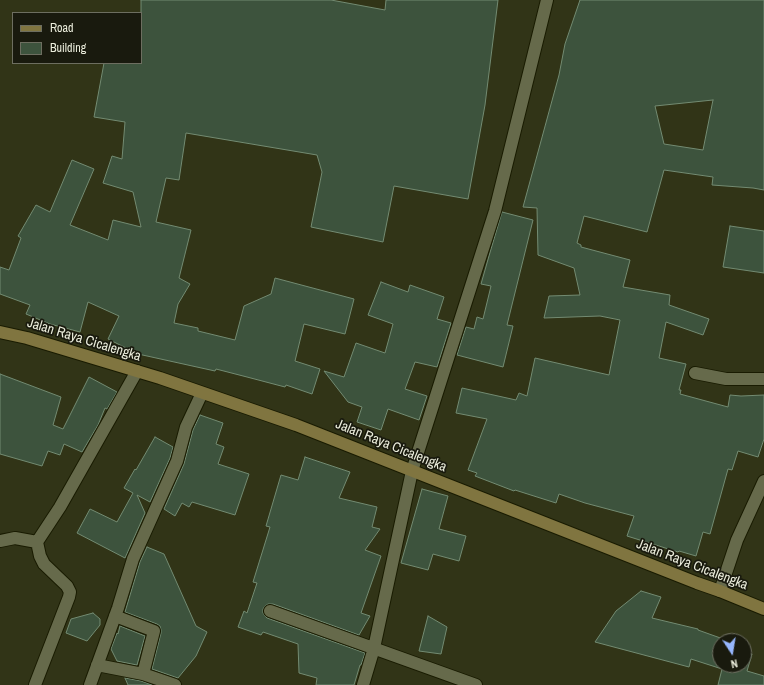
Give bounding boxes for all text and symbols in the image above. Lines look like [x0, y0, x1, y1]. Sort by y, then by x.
legend [12, 12, 142, 64]
text: Road [50, 20, 74, 36]
text: Building [50, 40, 86, 56]
street label: Jalan Raya Cicalengka [25, 315, 143, 365]
street label: Jalan Raya Cicalengka [333, 416, 449, 476]
street label: Jalan Raya Cicalengka [634, 536, 750, 594]
north arrow [712, 633, 752, 673]
text: N [730, 656, 739, 671]

